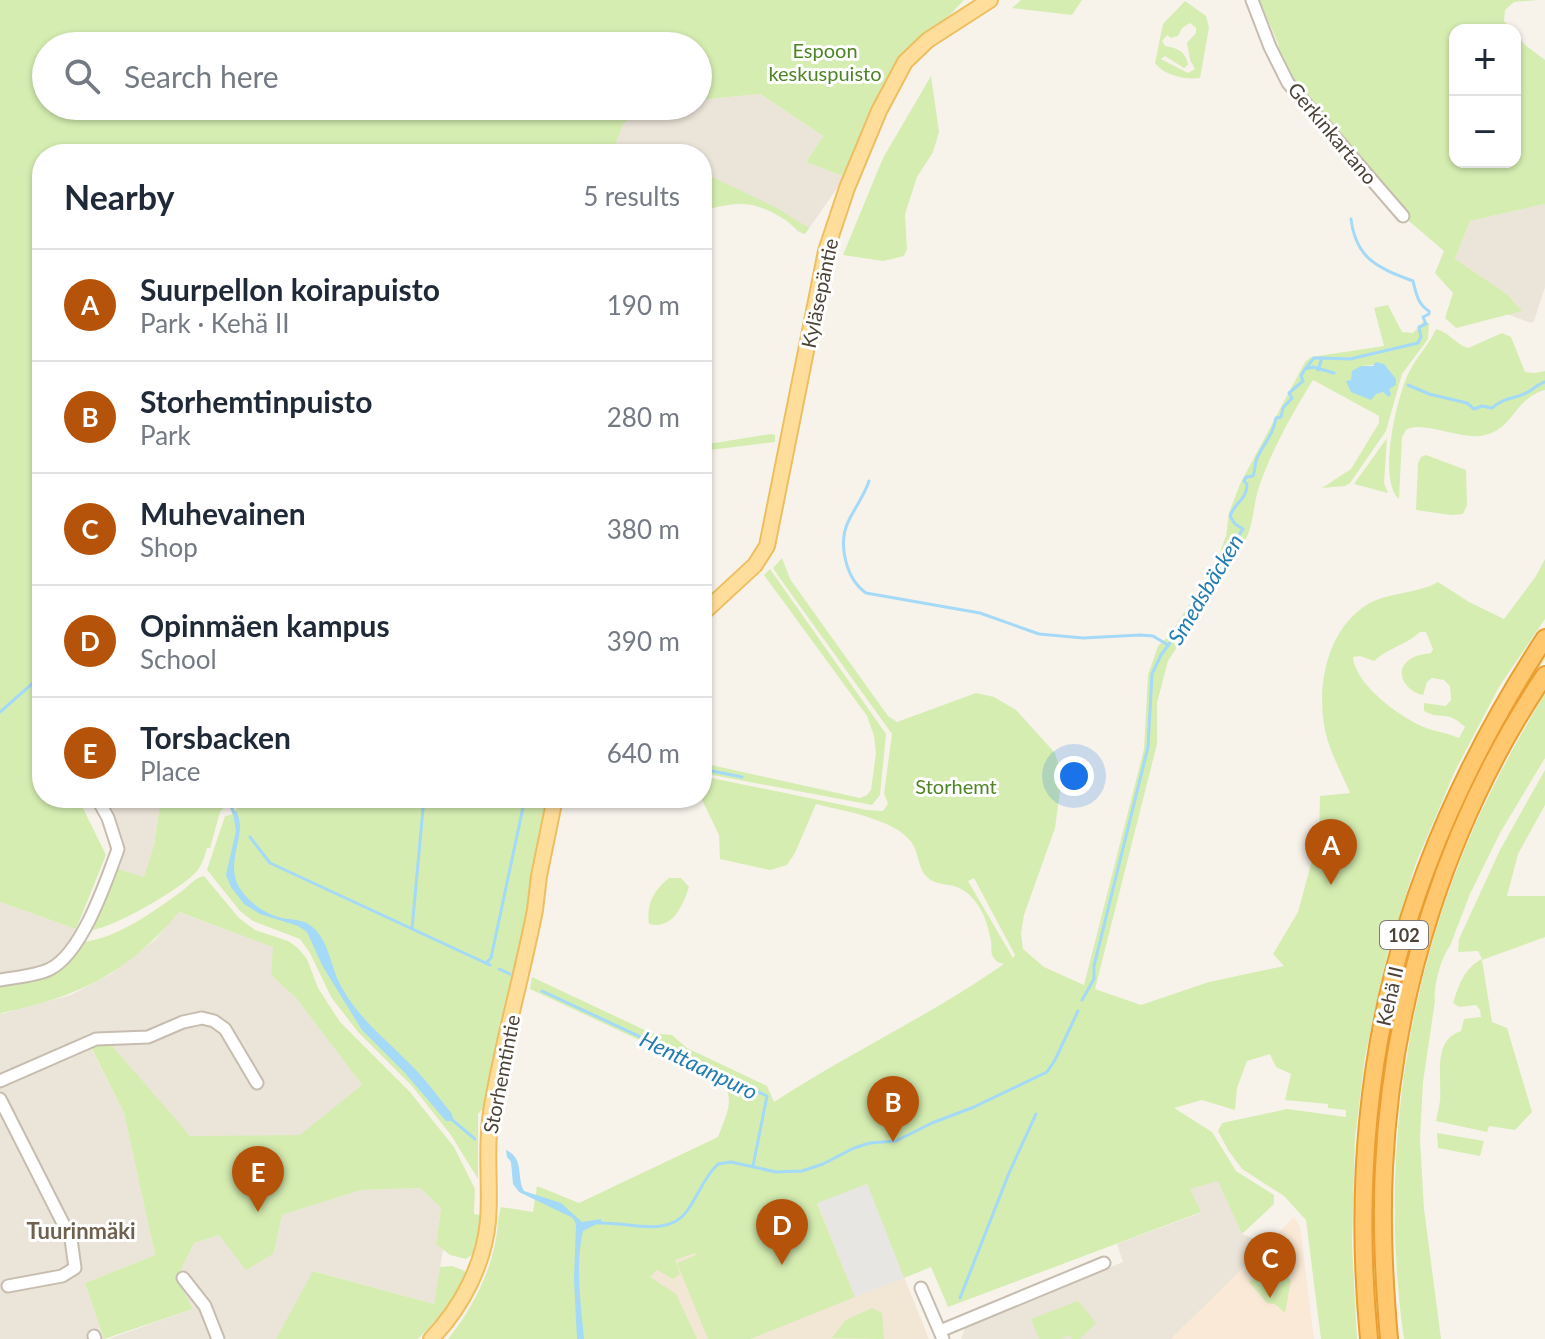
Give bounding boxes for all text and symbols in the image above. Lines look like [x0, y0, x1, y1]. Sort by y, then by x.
map controls [1449, 24, 1521, 168]
button: + [1449, 24, 1521, 96]
search box [32, 32, 712, 120]
park label: Espoon keskuspuisto [768, 38, 882, 85]
icon: search [60, 54, 104, 98]
text: Search here [124, 58, 279, 94]
street label: Gerkinkartano [1283, 77, 1383, 189]
button: − [1449, 96, 1521, 168]
text: Nearby [64, 176, 175, 217]
text: 5 results [583, 180, 680, 212]
street label: Kyläsepäntie [796, 236, 842, 350]
text: Suurpellon koirapuisto [140, 271, 440, 307]
text: A [81, 289, 99, 321]
text: 190 m [607, 289, 680, 321]
text: Park · Kehä II [140, 307, 289, 339]
text: Storhemtinpuisto [140, 383, 372, 419]
text: B [81, 401, 99, 433]
text: 280 m [607, 401, 680, 433]
text: Park [140, 419, 191, 451]
text: Muhevainen [140, 495, 306, 531]
text: C [81, 513, 99, 545]
text: 380 m [607, 513, 680, 545]
water label: Smedsbäcken [1161, 529, 1249, 649]
text: Shop [140, 531, 198, 563]
text: Opinmäen kampus [140, 607, 390, 643]
text: D [80, 625, 100, 657]
text: 390 m [607, 625, 680, 657]
text: School [140, 643, 217, 675]
text: Torsbacken [140, 719, 291, 755]
text: E [83, 737, 97, 769]
text: 640 m [607, 737, 680, 769]
text: Place [140, 755, 201, 787]
your location [1054, 756, 1094, 796]
park label: Storhemt [915, 774, 997, 798]
pin: A [1305, 819, 1357, 885]
road number: 102 [1380, 921, 1428, 949]
street label: Kehä II [1371, 964, 1407, 1028]
street label: Storhemtintie [478, 1013, 524, 1135]
water label: Henttaanpuro [636, 1025, 762, 1105]
pin: B [867, 1076, 919, 1142]
pin: E [232, 1146, 284, 1212]
pin: D [756, 1199, 808, 1265]
district label: Tuurinmäki [26, 1217, 136, 1244]
pin: C [1244, 1232, 1296, 1298]

